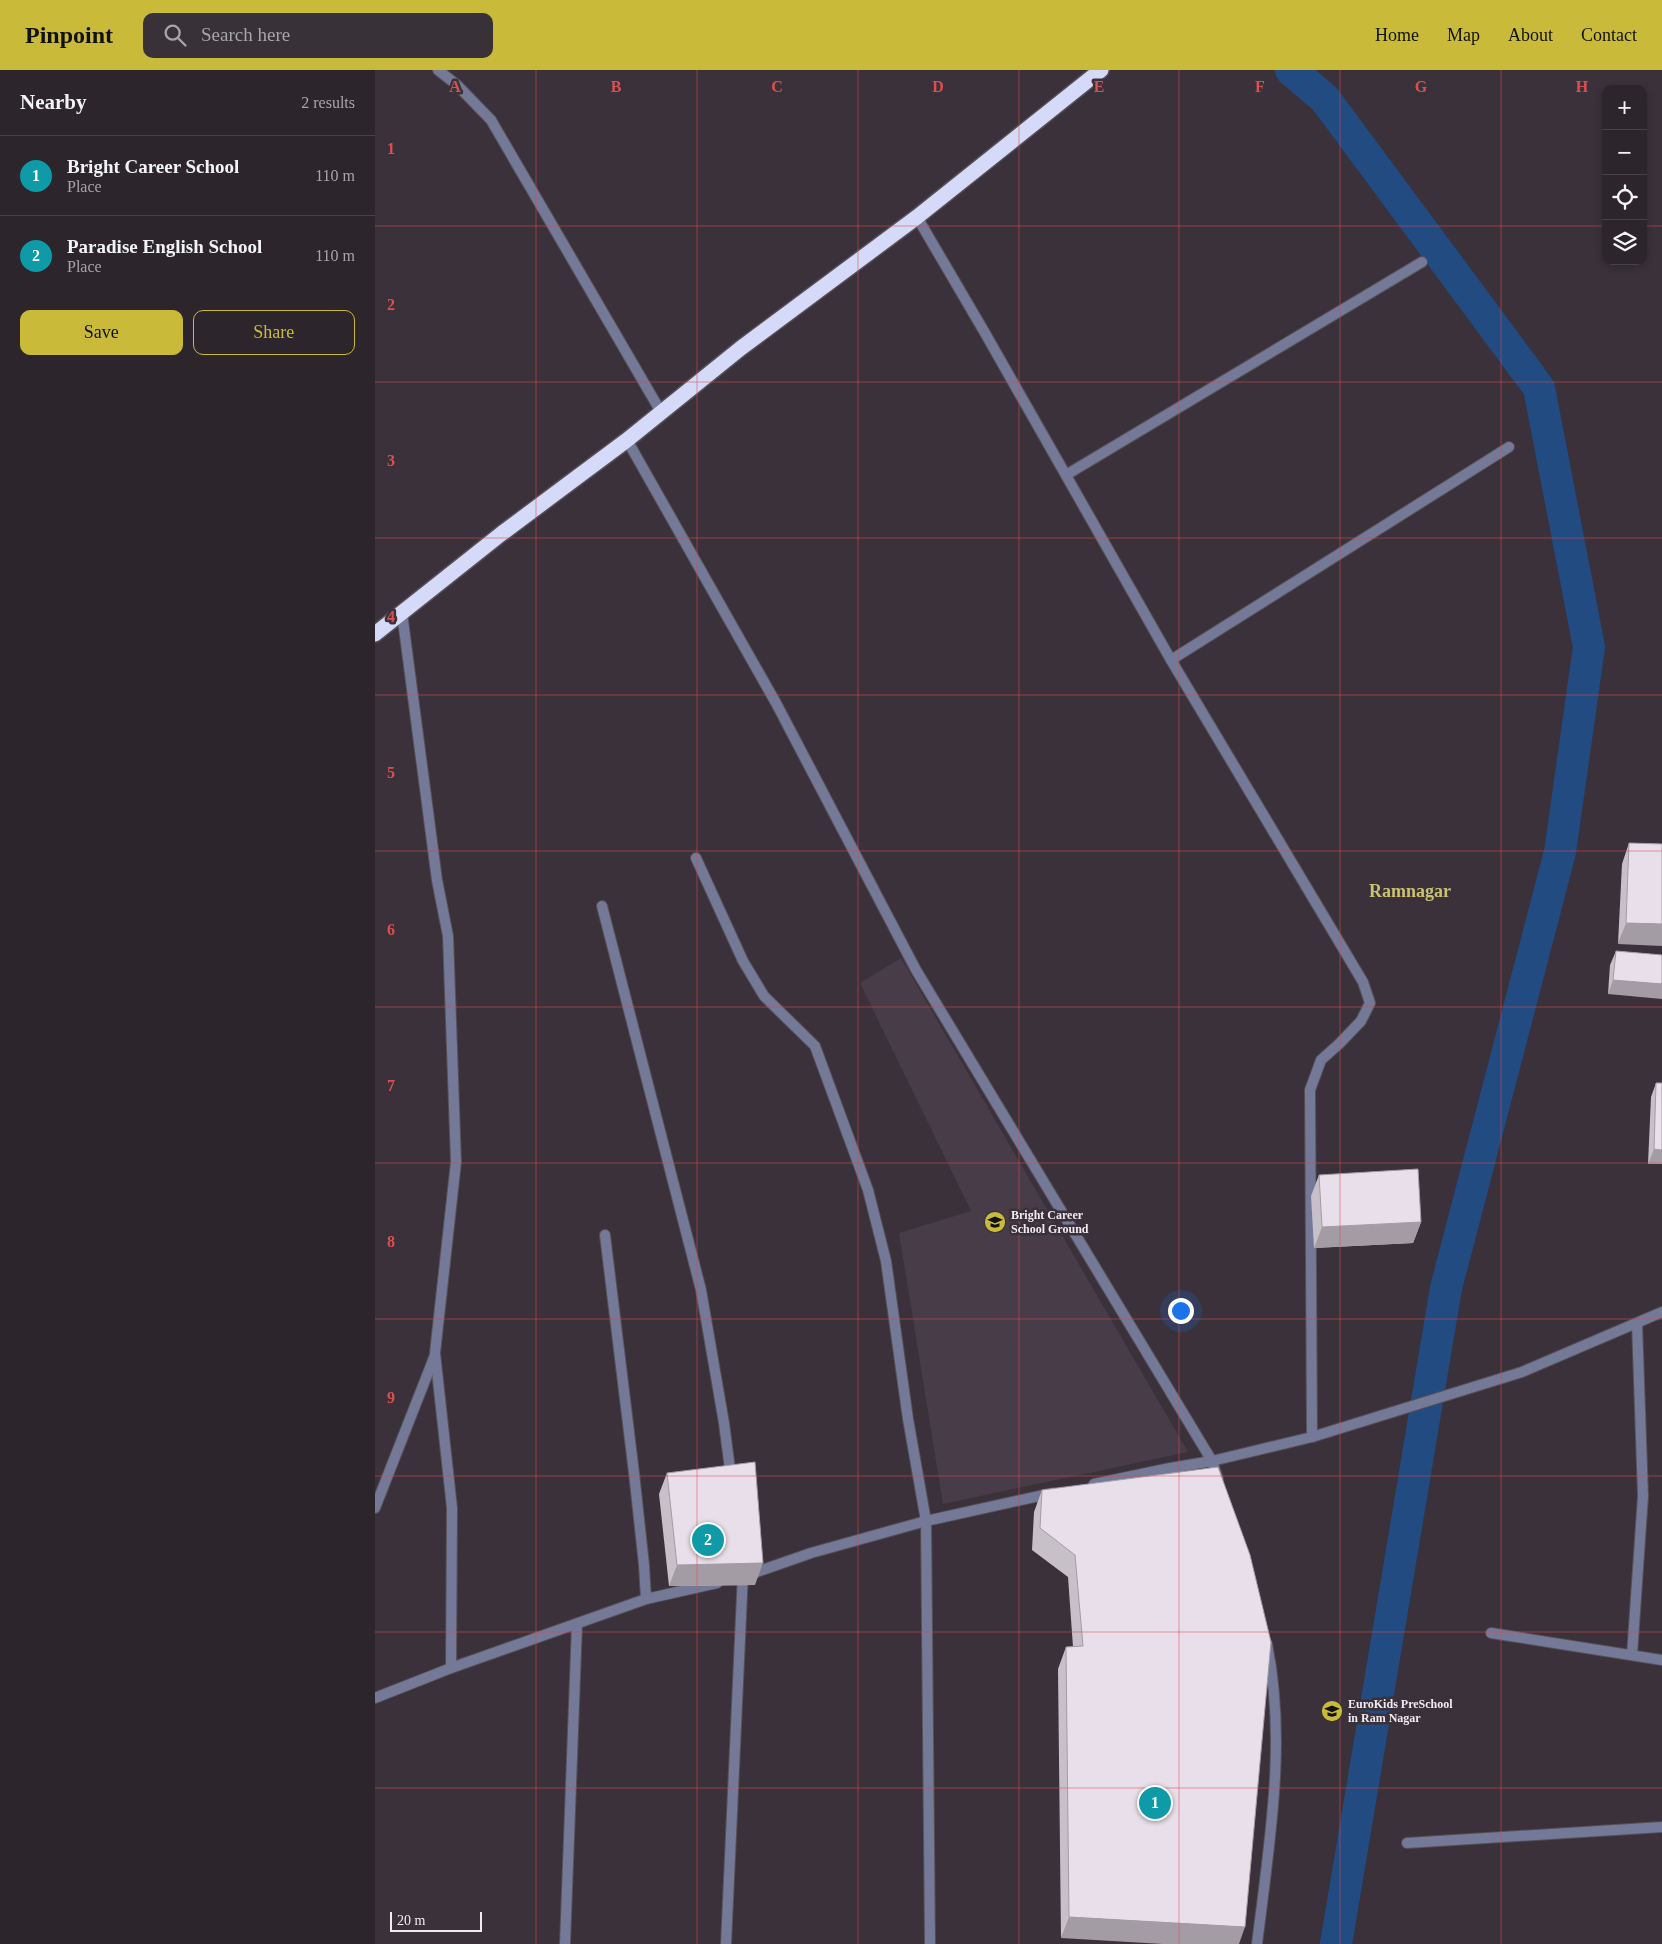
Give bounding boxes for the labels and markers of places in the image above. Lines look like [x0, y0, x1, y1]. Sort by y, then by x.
place label: Bright Career School Ground [1011, 1208, 1089, 1236]
school or university icon: Bright Career School Ground [983, 1210, 1007, 1234]
pin: 2 [692, 1521, 724, 1559]
place label: EuroKids PreSchool in Ram Nagar [1348, 1697, 1453, 1725]
school or university icon: EuroKids PreSchool in Ram Nagar [1320, 1699, 1344, 1723]
pin: 1 [1139, 1784, 1171, 1822]

